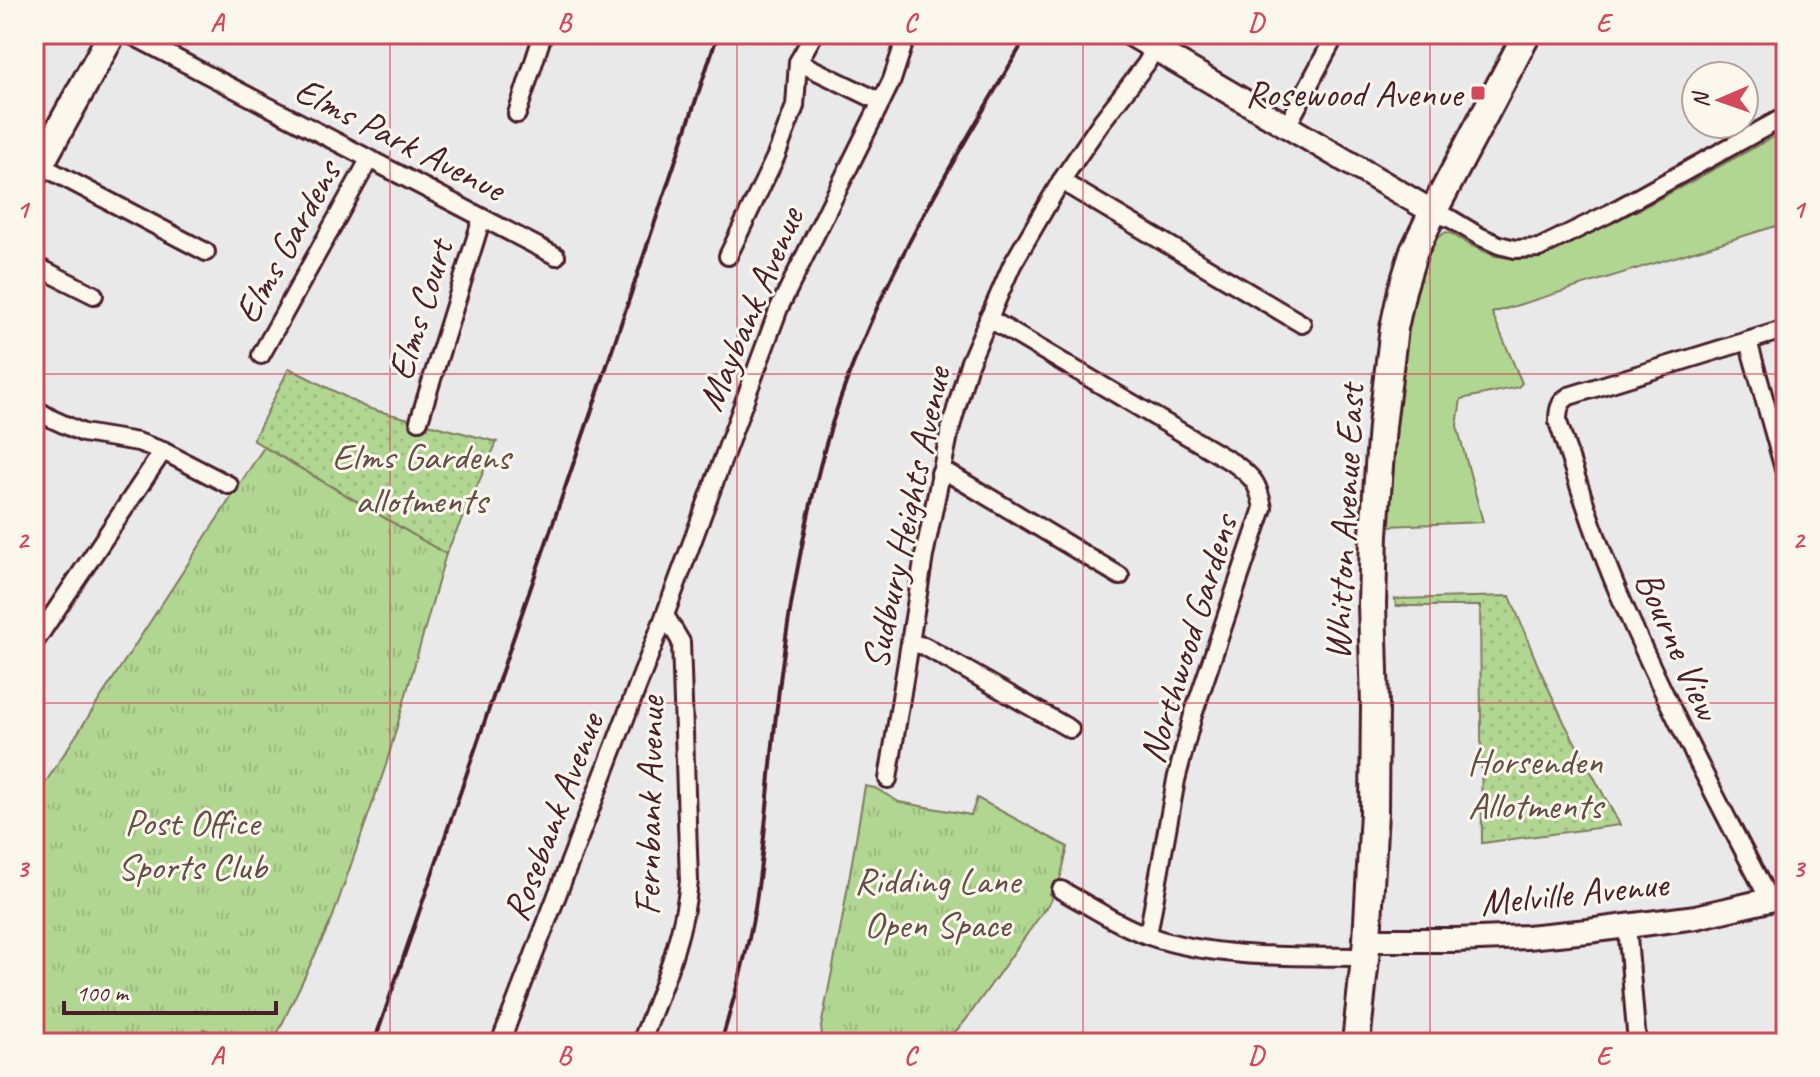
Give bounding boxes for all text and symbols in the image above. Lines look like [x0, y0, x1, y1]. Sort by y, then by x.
text: A [210, 6, 225, 39]
text: B [557, 6, 573, 39]
text: C [904, 6, 920, 39]
text: D [1248, 6, 1266, 39]
text: E [1596, 6, 1614, 39]
north arrow [1680, 60, 1760, 140]
street label: Elms Park Avenue [287, 66, 515, 213]
place label: Rosewood Avenue [1245, 70, 1465, 117]
marker: Rosewood Avenue [1469, 84, 1487, 102]
text: N [1687, 90, 1715, 108]
street label: Elms Gardens [223, 149, 353, 331]
text: 1 [16, 193, 31, 226]
text: 1 [1792, 193, 1807, 226]
street label: Maybank Avenue [686, 198, 815, 417]
street label: Elms Court [377, 231, 464, 386]
street label: Sudbury Heights Avenue [851, 360, 961, 673]
street label: Whitton Avenue East [1313, 380, 1375, 661]
park label: Elms Gardens allotments [332, 433, 514, 524]
street label: Northwood Gardens [1128, 507, 1249, 768]
text: 2 [16, 523, 30, 556]
text: 2 [1792, 523, 1806, 556]
street label: Bourne View [1625, 564, 1732, 729]
street label: Fernbank Avenue [624, 694, 674, 916]
street label: Rosebank Avenue [492, 704, 615, 927]
park label: Horsenden Allotments [1467, 738, 1606, 829]
park label: Post Office Sports Club [117, 799, 269, 890]
text: 3 [16, 852, 30, 885]
text: 3 [1792, 852, 1806, 885]
park label: Ridding Lane Open Space [854, 857, 1022, 948]
street label: Melville Avenue [1478, 860, 1673, 926]
scale bar [64, 965, 276, 1015]
text: 100 m [76, 978, 130, 1008]
text: A [210, 1039, 225, 1072]
text: B [557, 1039, 573, 1072]
text: C [904, 1039, 920, 1072]
text: D [1248, 1039, 1266, 1072]
text: E [1596, 1039, 1614, 1072]

